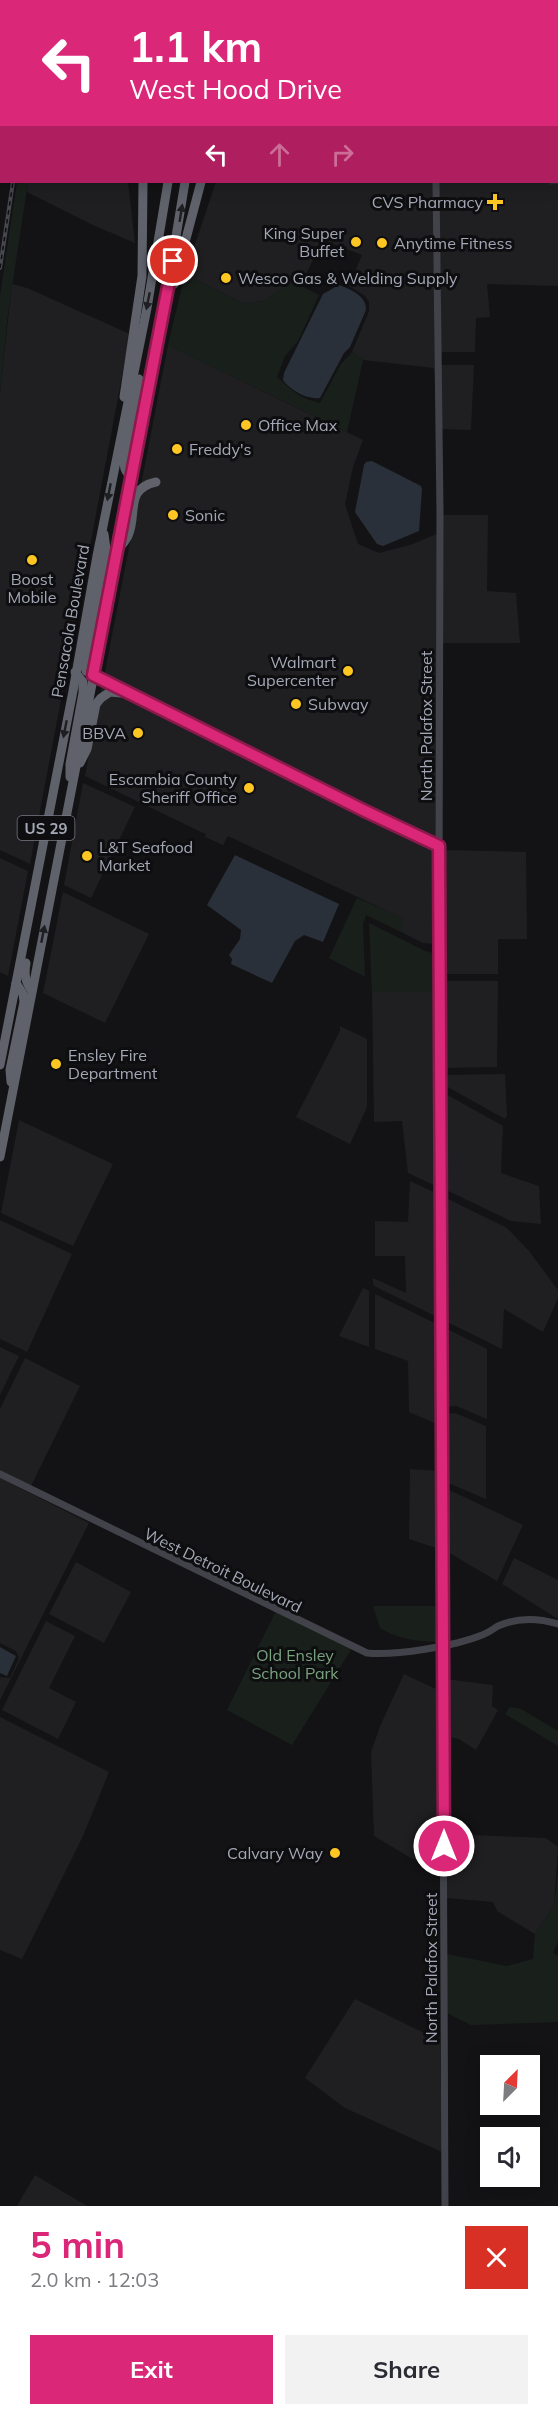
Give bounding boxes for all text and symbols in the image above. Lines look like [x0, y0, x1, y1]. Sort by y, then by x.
text: 1.1 km [129, 20, 262, 73]
icon: left [30, 24, 108, 102]
text: West Hood Drive [129, 72, 342, 106]
icon: left [200, 138, 233, 171]
icon: ahead [263, 138, 296, 171]
icon: right [326, 138, 359, 171]
place label: CVS Pharmacy [372, 192, 483, 212]
marker: CVS Pharmacy [488, 195, 502, 209]
one-way arrow [177, 203, 186, 222]
place label: King Super Buffet [264, 223, 344, 261]
place label: Anytime Fitness [394, 233, 512, 253]
pin [147, 235, 198, 286]
marker: King Super Buffet [349, 235, 363, 249]
marker: Anytime Fitness [375, 236, 389, 250]
icon: arrive [156, 244, 189, 277]
place label: Wesco Gas & Welding Supply [238, 268, 458, 288]
marker: Wesco Gas & Welding Supply [219, 271, 233, 285]
one-way arrow [143, 292, 152, 311]
place label: Office Max [258, 415, 338, 435]
marker: Office Max [239, 418, 253, 432]
place label: Freddy's [189, 439, 251, 459]
marker: Freddy's [170, 442, 184, 456]
one-way arrow [104, 483, 113, 502]
place label: Sonic [185, 505, 225, 525]
marker: Sonic [166, 508, 180, 522]
street label: Pensacola Boulevard [47, 543, 93, 699]
marker: Boost Mobile [25, 553, 39, 567]
place label: Boost Mobile [8, 569, 56, 607]
street label: North Palafox Street [416, 650, 436, 801]
place label: Walmart Supercenter [247, 652, 336, 690]
marker: Walmart Supercenter [341, 664, 355, 678]
place label: Subway [308, 694, 369, 714]
marker: Subway [289, 697, 303, 711]
one-way arrow [60, 720, 69, 739]
place label: BBVA [82, 723, 126, 743]
marker: BBVA [131, 726, 145, 740]
place label: Escambia County Sheriff Office [109, 769, 237, 807]
marker: Escambia County Sheriff Office [242, 781, 256, 795]
road number: US 29 [18, 816, 74, 840]
place label: L&T Seafood Market [99, 837, 193, 875]
marker: L&T Seafood Market [80, 849, 94, 863]
one-way arrow [39, 924, 48, 943]
place label: Ensley Fire Department [68, 1045, 158, 1083]
marker: Ensley Fire Department [49, 1057, 63, 1071]
street label: West Detroit Boulevard [141, 1523, 305, 1617]
park label: Old Ensley School Park [251, 1645, 339, 1683]
position arrow [412, 1814, 476, 1878]
place label: Calvary Way [227, 1843, 323, 1863]
marker: Calvary Way [328, 1846, 342, 1860]
street label: North Palafox Street [421, 1892, 441, 2043]
north arrow [480, 2055, 540, 2115]
map controls [480, 2055, 540, 2187]
button: sound [480, 2127, 540, 2187]
text: 5 min [30, 2222, 125, 2267]
button: close [465, 2226, 528, 2289]
text: 2.0 km · 12:03 [30, 2267, 159, 2292]
button: Exit [30, 2335, 273, 2404]
button: Share [285, 2335, 528, 2404]

